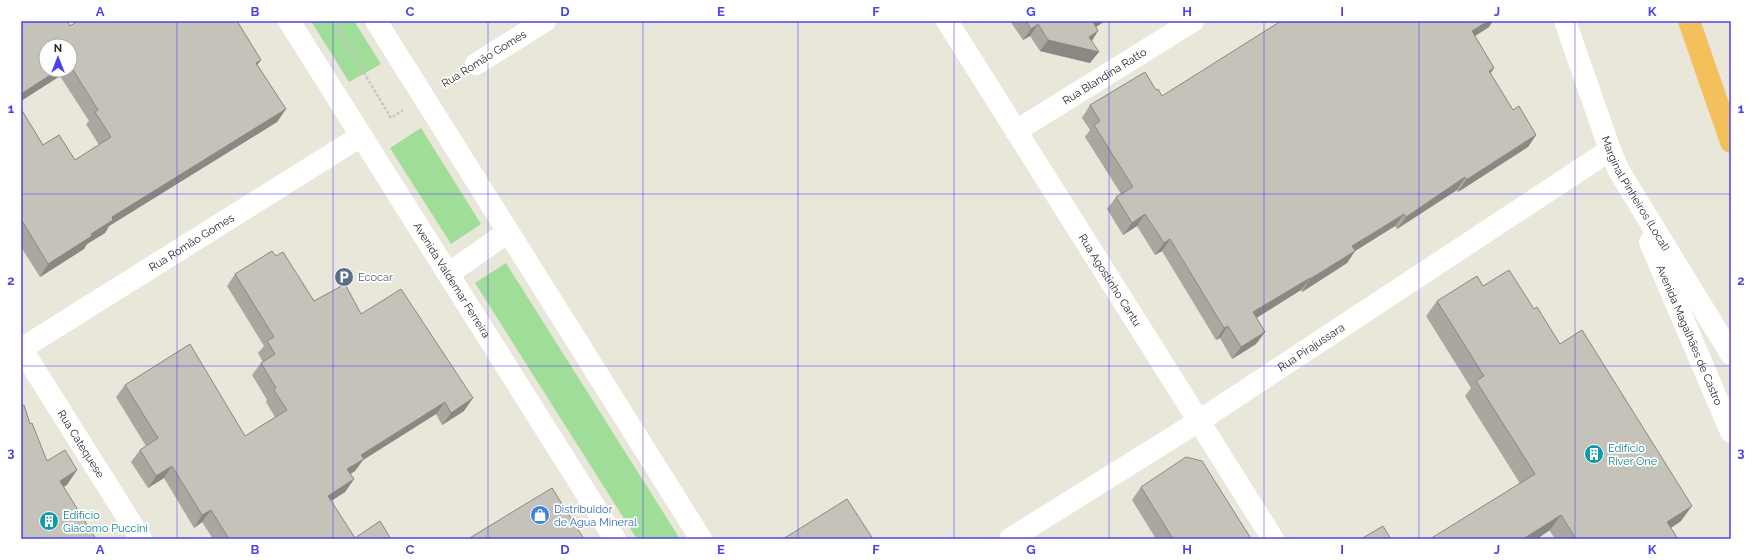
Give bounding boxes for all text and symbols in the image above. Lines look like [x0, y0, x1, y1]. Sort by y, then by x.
text: A [96, 4, 105, 19]
text: B [251, 4, 260, 19]
text: C [406, 4, 415, 19]
text: D [560, 4, 570, 19]
text: E [717, 4, 725, 19]
text: F [872, 4, 880, 19]
text: G [1026, 4, 1036, 19]
text: H [1182, 4, 1192, 19]
text: I [1340, 4, 1344, 19]
text: J [1494, 4, 1500, 19]
text: K [1648, 4, 1657, 19]
street label: Rua Romão Gomes [439, 28, 529, 90]
north arrow [38, 38, 78, 78]
text: N [54, 42, 62, 55]
street label: Rua Blandina Ratto [1060, 45, 1149, 107]
text: 1 [8, 101, 15, 116]
text: 1 [1738, 101, 1745, 116]
street label: Marginal Pinheiros (Local) [1599, 134, 1673, 253]
street label: Rua Romão Gomes [146, 211, 236, 274]
street label: Avenida Valdemar Ferreira [411, 220, 493, 340]
street label: Rua Agostinho Cantu [1076, 231, 1144, 329]
street label: Avenida Magalhães de Castro [1654, 263, 1725, 407]
parking icon: Ecocar [333, 266, 355, 288]
place label: Ecocar [358, 271, 393, 284]
text: 2 [7, 273, 15, 288]
text: 2 [1737, 273, 1745, 288]
street label: Rua Pirajussara [1275, 320, 1347, 374]
street label: Rua Catequese [55, 407, 108, 480]
place label: Edifício River One [1608, 442, 1658, 468]
building icon: Edifício River One [1583, 443, 1605, 465]
text: 3 [7, 445, 15, 460]
text: 3 [1737, 445, 1745, 460]
place label: Distribuidor de Agua Mineral [554, 503, 637, 529]
shop icon: Distribuidor de Agua Mineral [529, 504, 551, 526]
place label: Edifício Giacomo Puccini [63, 509, 148, 535]
building icon: Edifício Giacomo Puccini [38, 510, 60, 532]
text: A [96, 542, 105, 557]
text: B [251, 542, 260, 557]
text: C [406, 542, 415, 557]
text: D [560, 542, 570, 557]
text: E [717, 542, 725, 557]
text: F [872, 542, 880, 557]
text: G [1026, 542, 1036, 557]
text: H [1182, 542, 1192, 557]
text: I [1340, 542, 1344, 557]
text: J [1494, 542, 1500, 557]
text: K [1648, 542, 1657, 557]

